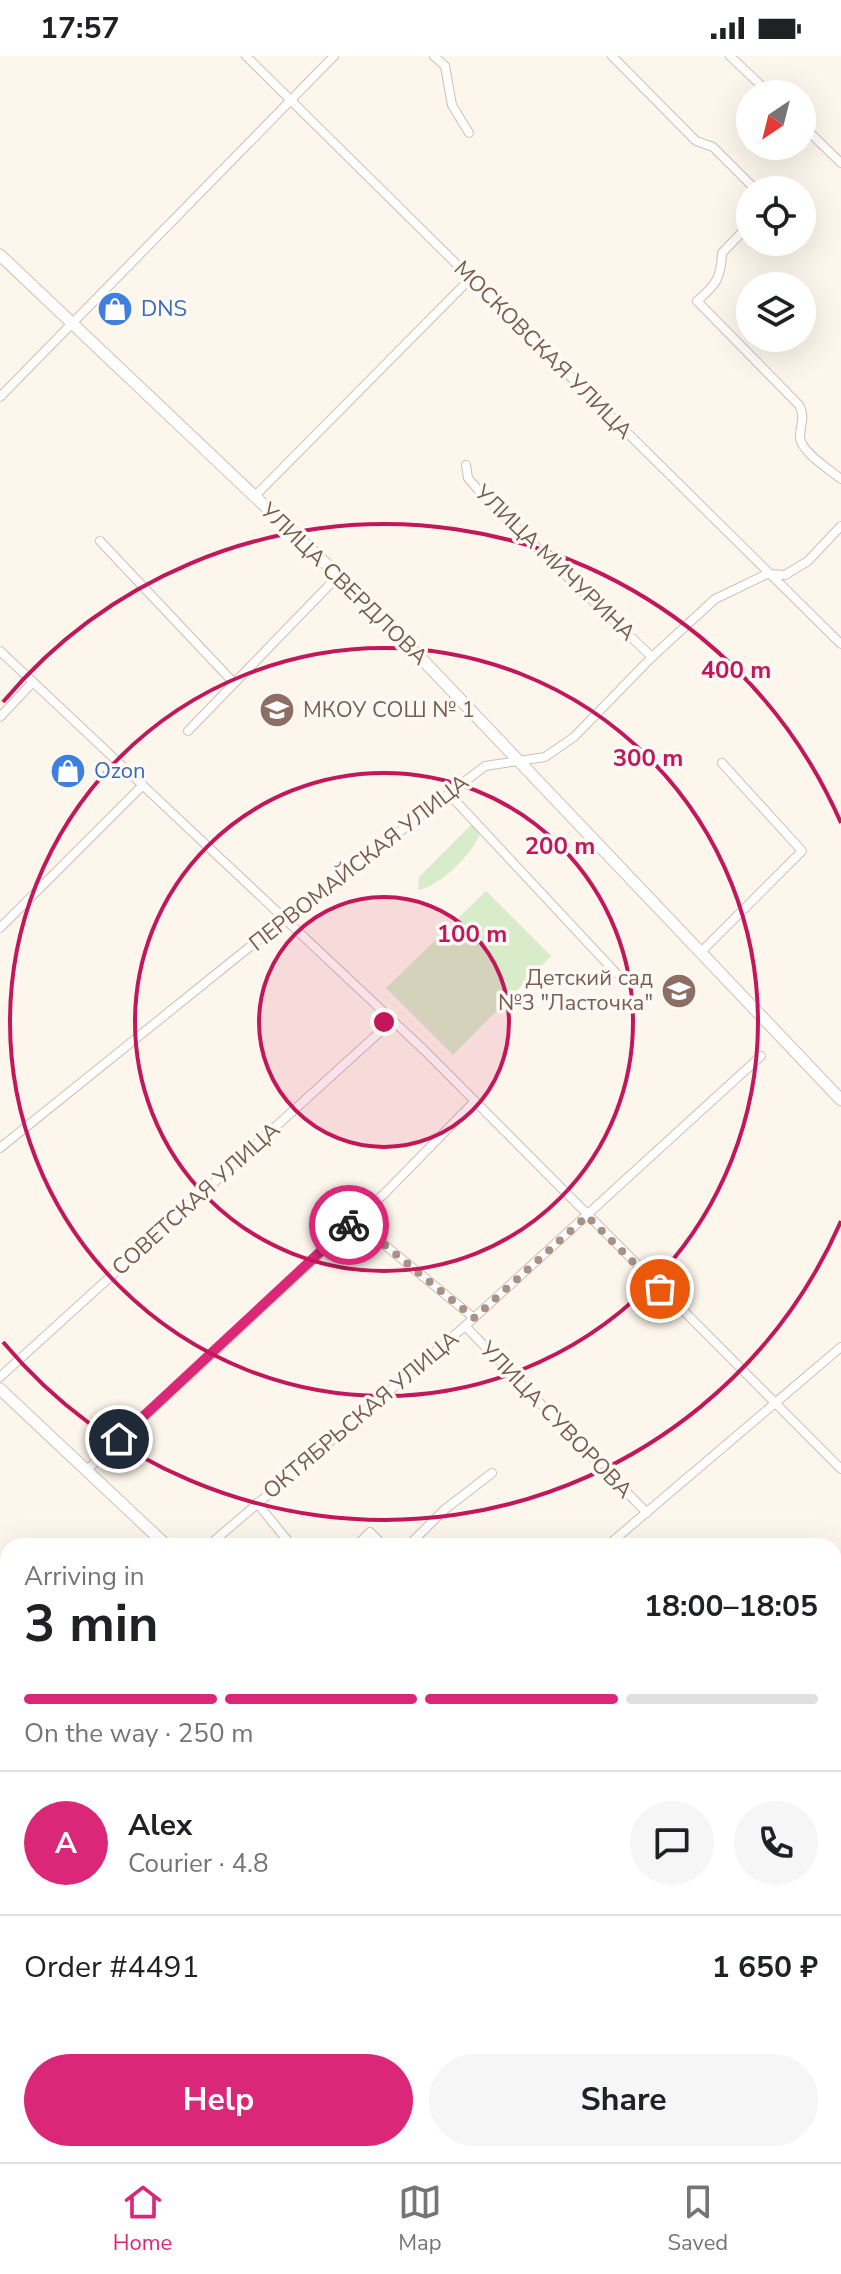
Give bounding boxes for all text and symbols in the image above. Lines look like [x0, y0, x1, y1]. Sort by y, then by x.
text: 17:57 [40, 8, 119, 49]
north arrow [736, 80, 816, 160]
map controls [736, 80, 816, 352]
button: locate [736, 176, 816, 256]
street label: МОСКОВСКАЯ УЛИЦА [447, 254, 639, 446]
button: layers [736, 272, 816, 352]
shop icon: DNS [96, 290, 134, 328]
place label: DNS [141, 294, 187, 324]
street label: УЛИЦА МИЧУРИНА [467, 478, 642, 648]
street label: УЛИЦА СВЕРДЛОВА [253, 495, 434, 672]
text: 400 m [701, 654, 771, 686]
school or university icon: МКОУ СОШ № 1 [258, 691, 296, 729]
place label: МКОУ СОШ № 1 [303, 695, 475, 725]
text: 300 m [613, 742, 683, 774]
shop icon: Ozon [49, 752, 87, 790]
place label: Ozon [94, 756, 146, 786]
street label: ПЕРВОМАЙСКАЯ УЛИЦА [243, 768, 475, 958]
text: 200 m [525, 830, 595, 862]
text: 100 m [437, 918, 507, 950]
place label: Детский сад №3 "Ласточка" [498, 963, 653, 1018]
school or university icon: Детский сад №3 "Ласточка" [660, 972, 698, 1010]
centre of rings [370, 1008, 398, 1036]
street label: СОВЕТСКАЯ УЛИЦА [106, 1115, 286, 1283]
courier [309, 1185, 389, 1265]
icon: bike [327, 1203, 371, 1247]
pin [626, 1255, 694, 1323]
icon: bag [638, 1267, 682, 1311]
street label: ОКТЯБРЬСКАЯ УЛИЦА [257, 1324, 465, 1506]
street label: УЛИЦА СУВОРОВА [472, 1334, 639, 1505]
pin [85, 1405, 153, 1473]
icon: home [97, 1417, 141, 1461]
text: Arriving in [24, 1559, 145, 1594]
text: 18:00–18:05 [644, 1586, 818, 1627]
text: 3 min [24, 1588, 159, 1659]
text: On the way · 250 m [24, 1716, 253, 1751]
button: chat [630, 1801, 714, 1885]
button: phone [734, 1801, 818, 1885]
text: Alex [128, 1805, 192, 1846]
text: A [55, 1823, 77, 1864]
text: Courier · 4.8 [128, 1846, 269, 1881]
text: Order #4491 [24, 1947, 199, 1988]
text: 1 650 ₽ [712, 1947, 818, 1988]
button: Help [24, 2054, 413, 2146]
button: Share [429, 2054, 818, 2146]
tab: Home [113, 2180, 172, 2258]
tab: Map [398, 2180, 442, 2258]
tab: Saved [667, 2180, 728, 2258]

